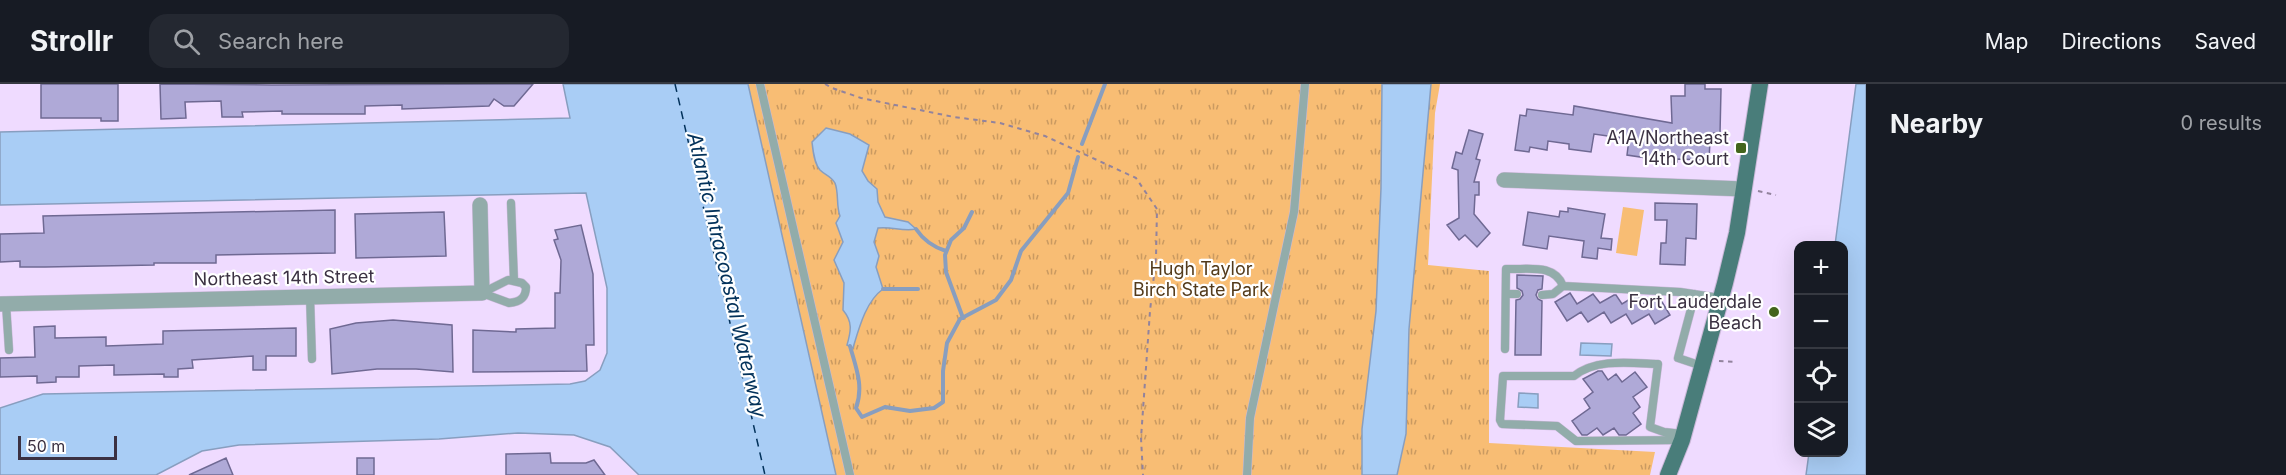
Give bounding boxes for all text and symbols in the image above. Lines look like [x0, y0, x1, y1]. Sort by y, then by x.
search box [149, 14, 569, 68]
text: Strollr [30, 24, 113, 58]
icon: search [170, 25, 203, 58]
text: Search here [218, 28, 344, 54]
text: Map [1985, 29, 2028, 54]
text: Directions [2061, 29, 2162, 54]
text: Saved [2195, 29, 2256, 54]
text: Nearby [1890, 108, 1983, 139]
text: 0 results [2180, 111, 2262, 135]
place label: A1A/Northeast 14th Court [1606, 127, 1729, 169]
water label: Atlantic Intracoastal Waterway [682, 129, 772, 421]
marker: A1A/Northeast 14th Court [1734, 141, 1748, 155]
map controls [1794, 241, 1848, 457]
button: + [1794, 241, 1848, 295]
park label: Hugh Taylor Birch State Park [1133, 258, 1269, 300]
street label: Northeast 14th Street [194, 265, 375, 290]
place label: Fort Lauderdale Beach [1628, 291, 1762, 333]
button: − [1794, 295, 1848, 349]
marker: Fort Lauderdale Beach [1767, 305, 1781, 319]
button: locate [1794, 349, 1848, 403]
button: layers [1794, 403, 1848, 457]
scale bar [18, 433, 117, 460]
text: 50 m [27, 436, 65, 456]

